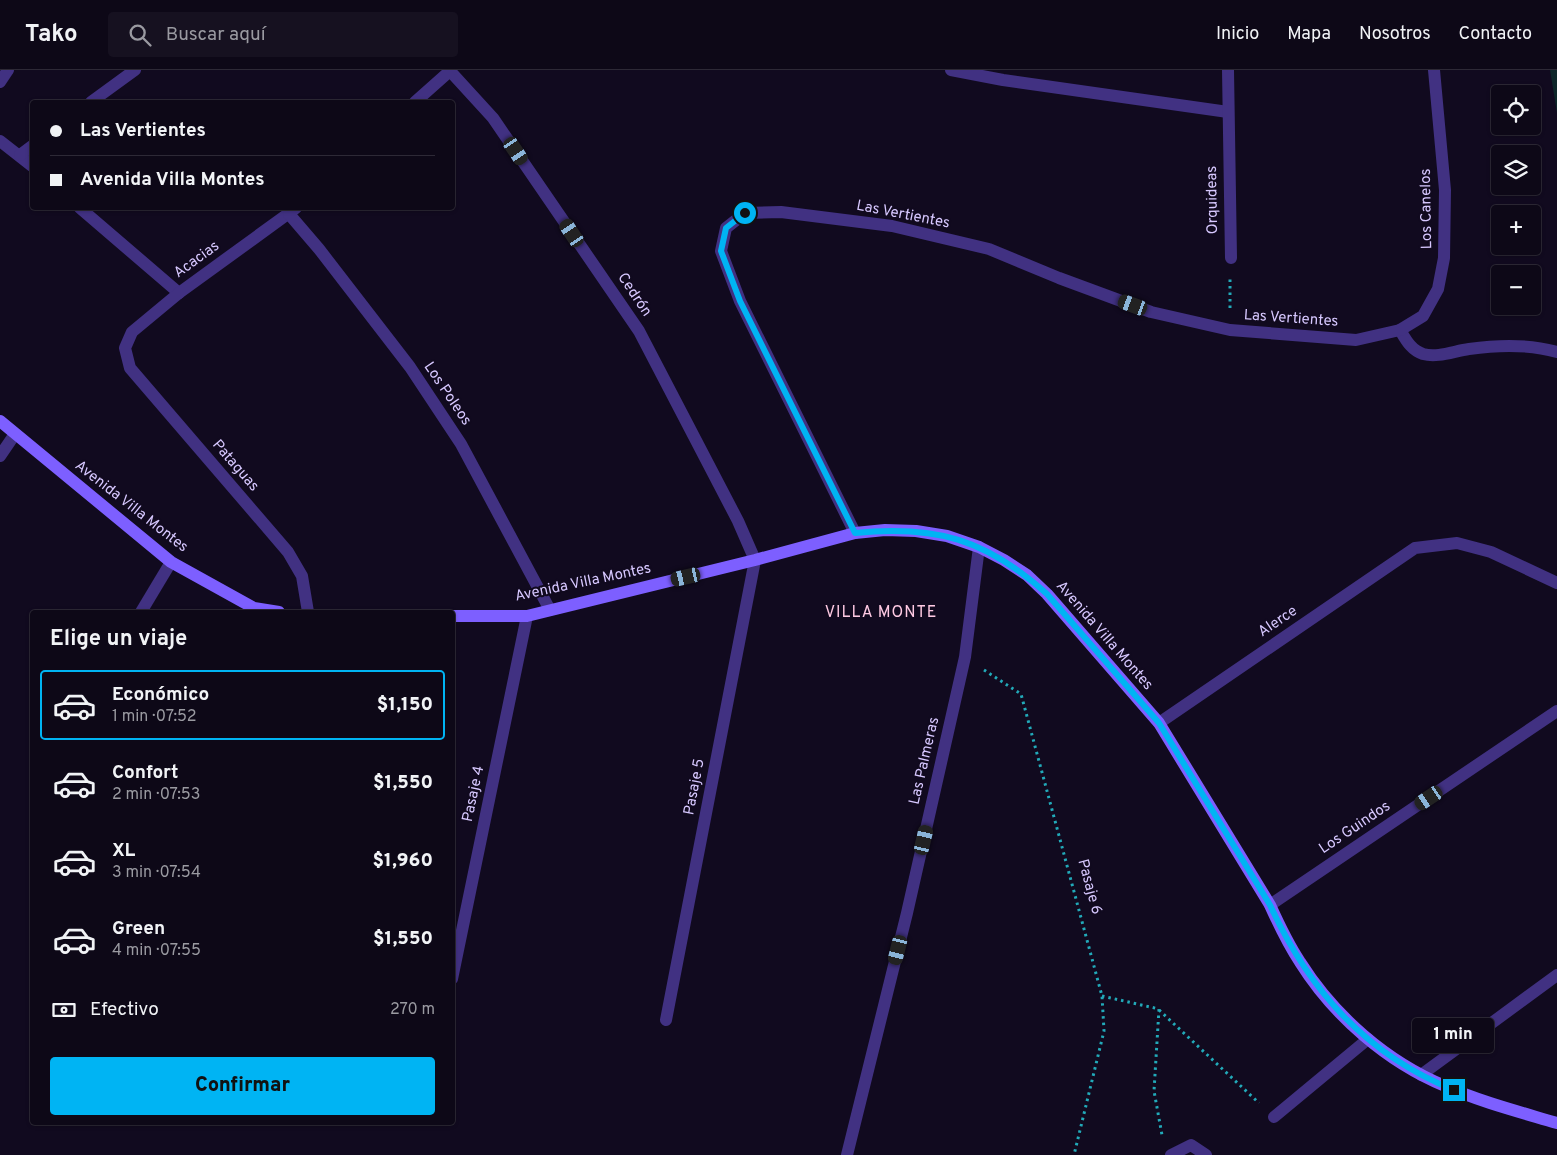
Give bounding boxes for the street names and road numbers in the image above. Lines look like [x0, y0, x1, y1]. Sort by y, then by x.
street label: Orquideas [1203, 166, 1223, 234]
street label: Los Canelos [1417, 168, 1437, 250]
street label: Las Vertientes [855, 197, 951, 233]
street label: Acacias [170, 237, 224, 283]
street label: Cedrón [612, 269, 656, 321]
street label: Las Vertientes [1243, 306, 1339, 332]
street label: Los Poleos [419, 359, 475, 429]
street label: Pataguas [207, 436, 263, 496]
street label: Avenida Villa Montes [70, 457, 192, 557]
street label: Avenida Villa Montes [513, 559, 653, 607]
street label: Avenida Villa Montes [1051, 577, 1157, 695]
street label: Alerce [1255, 602, 1301, 642]
street label: Las Palmeras [906, 715, 944, 807]
street label: Pasaje 5 [680, 757, 710, 817]
street label: Pasaje 4 [459, 764, 489, 824]
street label: Los Guindos [1316, 797, 1394, 859]
street label: Pasaje 6 [1072, 857, 1106, 917]

